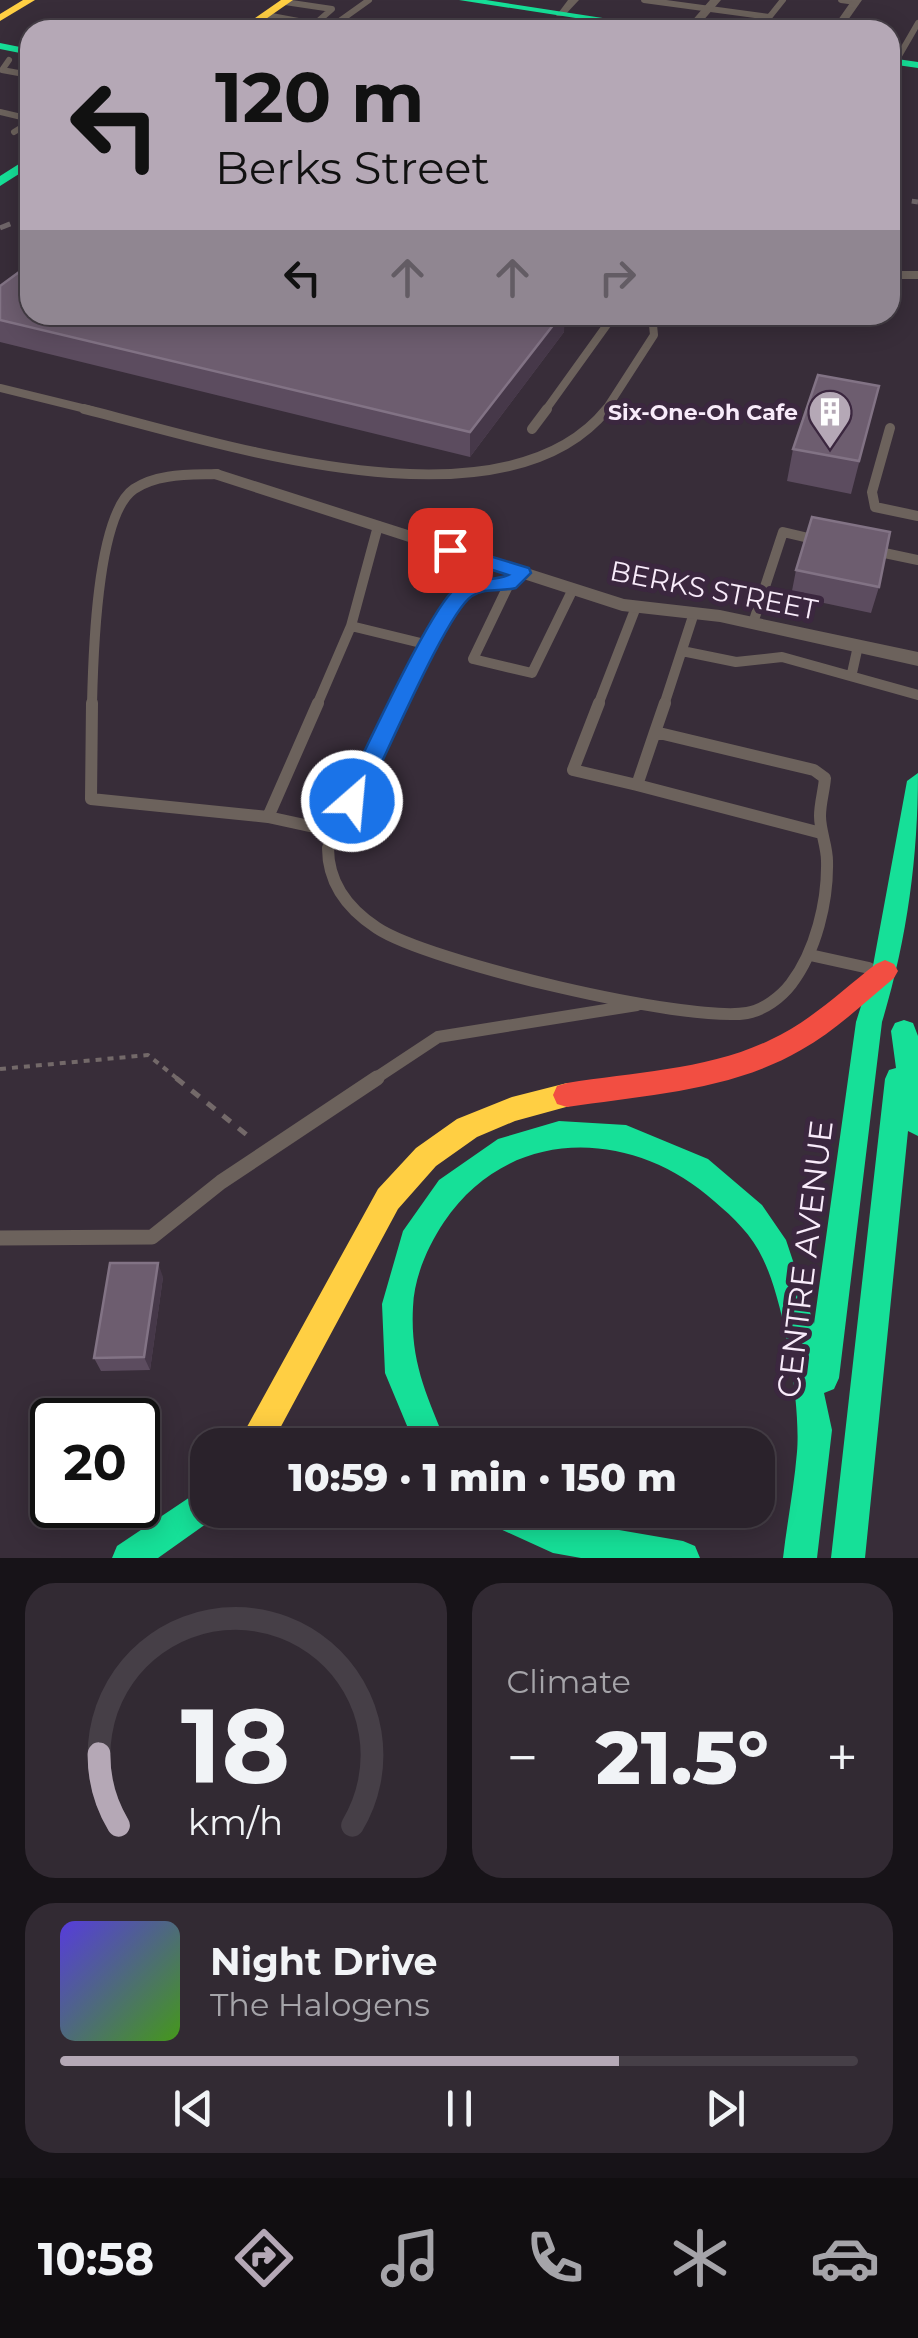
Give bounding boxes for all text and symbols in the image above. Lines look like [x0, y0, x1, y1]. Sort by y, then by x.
text: 120 m [215, 54, 425, 140]
icon: left [50, 60, 180, 190]
text: Berks Street [215, 140, 490, 195]
icon: left [275, 250, 330, 305]
icon: ahead [380, 250, 435, 305]
icon: ahead [485, 250, 540, 305]
icon: right [590, 250, 645, 305]
building icon: Six-One-Oh Cafe [807, 389, 853, 450]
place label: Six-One-Oh Cafe [608, 399, 798, 426]
pin [408, 508, 493, 593]
icon: arrive [423, 523, 478, 578]
street label: BERKS STREET [607, 553, 821, 627]
position arrow [300, 749, 404, 853]
street label: CENTRE AVENUE [768, 1118, 841, 1400]
speed limit sign: 20 [30, 1398, 160, 1528]
text: 10:59 · 1 min · 150 m [288, 1454, 677, 1501]
text: Climate [507, 1662, 631, 1701]
text: 18 [181, 1682, 290, 1809]
text: 21.5° [596, 1711, 769, 1803]
text: − [507, 1724, 538, 1791]
text: + [826, 1724, 858, 1791]
text: km/h [188, 1800, 283, 1844]
text: Night Drive [210, 1938, 437, 1985]
text: The Halogens [210, 1985, 430, 2024]
icon: previous [166, 2081, 221, 2136]
icon: pause [432, 2081, 487, 2136]
icon: next [698, 2081, 753, 2136]
icon: directions [229, 2223, 299, 2293]
icon: music [375, 2223, 445, 2293]
icon: phone [520, 2223, 590, 2293]
icon: climate [665, 2223, 735, 2293]
icon: car [810, 2223, 880, 2293]
text: 10:58 [38, 2231, 154, 2286]

